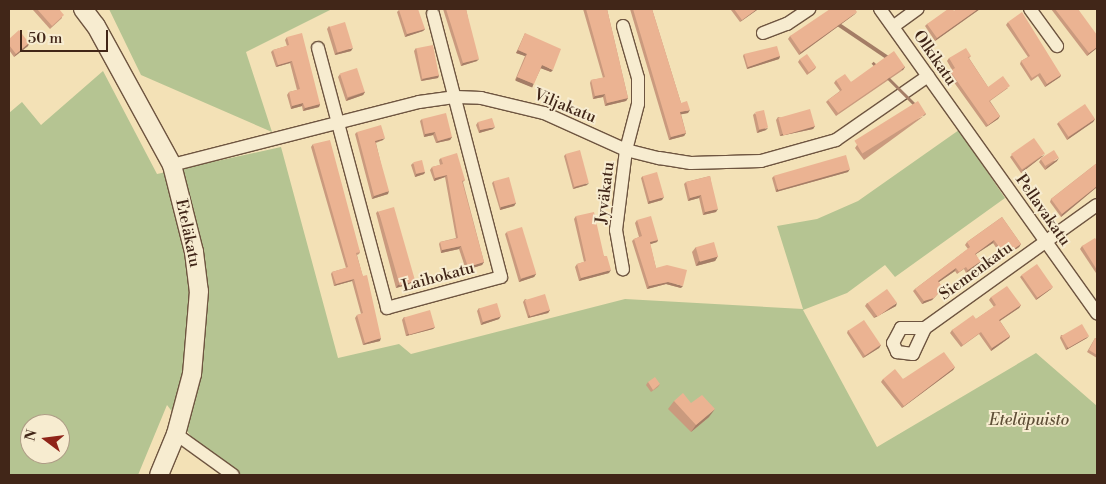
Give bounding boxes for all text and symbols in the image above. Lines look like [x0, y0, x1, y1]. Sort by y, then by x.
scale bar [22, 20, 110, 52]
street label: Olkikatu [909, 27, 961, 89]
text: 50 m [28, 29, 62, 48]
street label: Viljakatu [531, 85, 599, 127]
street label: Jyväkatu [592, 161, 618, 225]
street label: Pellavakatu [1011, 170, 1075, 250]
street label: Eteläkatu [171, 197, 205, 269]
street label: Siemenkatu [936, 238, 1016, 304]
street label: Laihokatu [400, 258, 476, 296]
park label: Eteläpuisto [989, 410, 1069, 430]
north arrow [20, 414, 70, 464]
text: N [21, 428, 42, 443]

